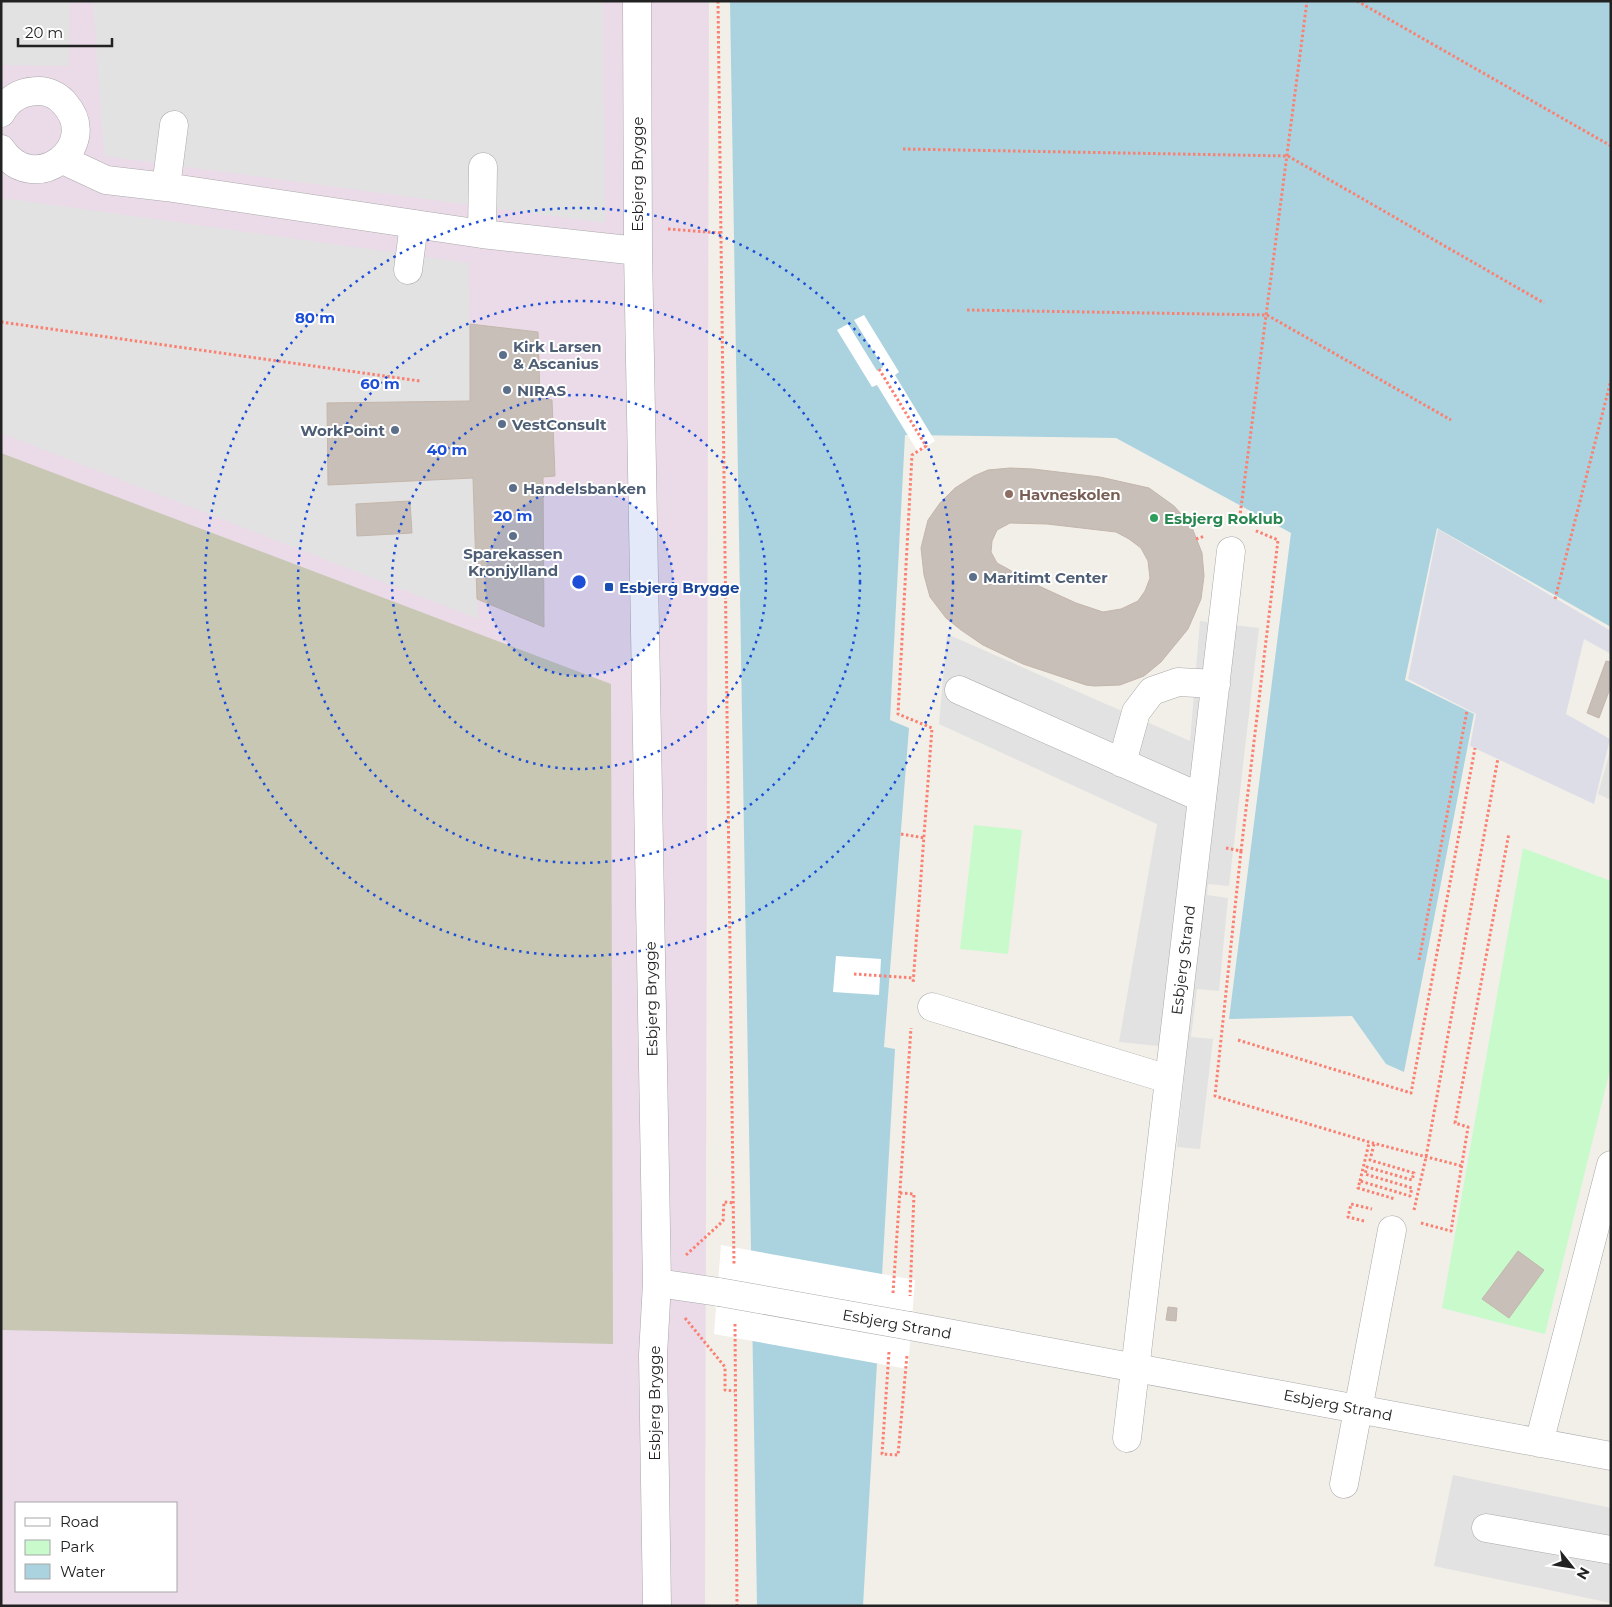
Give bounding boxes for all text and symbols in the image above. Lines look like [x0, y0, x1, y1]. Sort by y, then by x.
scale bar [18, 15, 111, 47]
text: 20 m [25, 23, 63, 42]
street label: Esbjerg Brygge [628, 116, 647, 232]
text: 80 m [295, 308, 335, 327]
place label: Kirk Larsen & Ascanius [513, 337, 602, 373]
marker: Kirk Larsen & Ascanius [497, 349, 509, 361]
text: 60 m [360, 374, 400, 393]
place label: NIRAS [517, 381, 567, 400]
marker: NIRAS [501, 384, 513, 396]
place label: VestConsult [511, 415, 607, 434]
marker: VestConsult [496, 418, 508, 430]
place label: WorkPoint [300, 421, 385, 440]
marker: WorkPoint [389, 424, 401, 436]
text: 40 m [427, 440, 467, 459]
place label: Handelsbanken [523, 479, 646, 498]
marker: Handelsbanken [507, 482, 519, 494]
place label: Havneskolen [1019, 485, 1121, 504]
marker: Havneskolen [1003, 488, 1015, 500]
text: 20 m [493, 506, 533, 525]
place label: Esbjerg Roklub [1164, 509, 1283, 528]
marker: Esbjerg Roklub [1148, 512, 1160, 524]
marker: Sparekassen Kronjylland [507, 530, 519, 542]
place label: Sparekassen Kronjylland [463, 544, 563, 580]
place label: Maritimt Center [983, 568, 1108, 587]
marker: Maritimt Center [967, 571, 979, 583]
centre of rings [570, 573, 588, 591]
place label: Esbjerg Brygge [619, 578, 740, 597]
marker: Esbjerg Brygge [603, 581, 615, 593]
street label: Esbjerg Strand [1167, 904, 1199, 1016]
street label: Esbjerg Brygge [640, 941, 662, 1057]
street label: Esbjerg Strand [841, 1305, 953, 1343]
street label: Esbjerg Brygge [645, 1345, 664, 1461]
street label: Esbjerg Strand [1282, 1385, 1394, 1425]
legend [15, 1502, 178, 1592]
text: Road [60, 1512, 99, 1531]
text: Park [60, 1537, 94, 1556]
north arrow [1547, 1542, 1597, 1592]
text: Water [60, 1562, 106, 1581]
text: N [1573, 1564, 1594, 1583]

